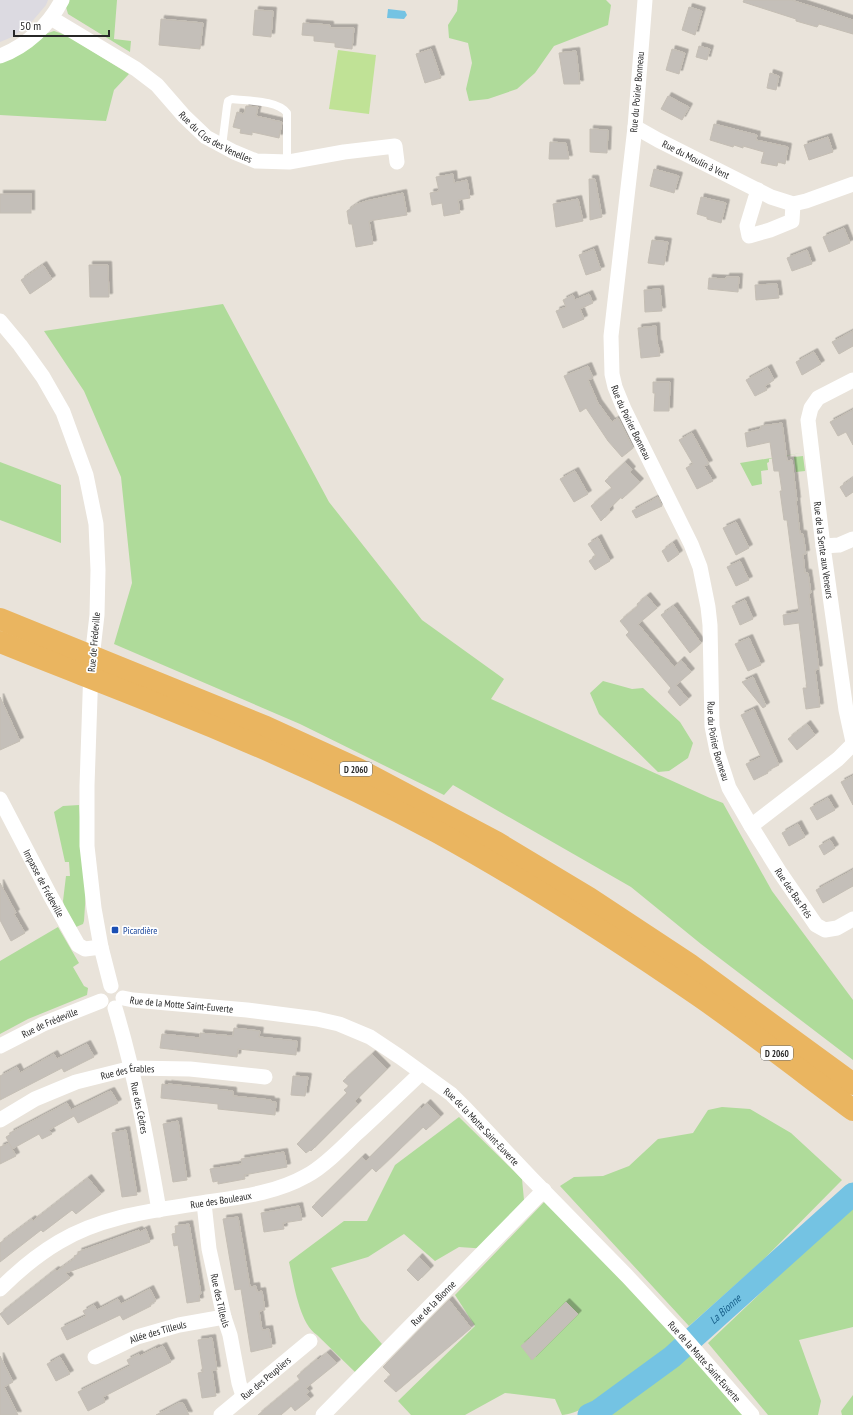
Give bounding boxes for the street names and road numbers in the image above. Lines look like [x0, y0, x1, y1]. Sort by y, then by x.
street label: Rue du Poirier Bonneau [627, 51, 647, 133]
street label: Rue du Clos des Venelles [176, 108, 255, 165]
street label: Rue du Moulin à Vent [660, 137, 732, 182]
street label: Rue du Poirier Bonneau [608, 383, 655, 462]
street label: Rue de la Sente aux Veneurs [811, 501, 837, 600]
street label: Rue de Frédeville [85, 611, 103, 673]
street label: Rue du Poirier Bonneau [705, 701, 733, 782]
road number: D 2060 [340, 762, 372, 776]
street label: Impasse de Frédeville [21, 847, 68, 919]
street label: Rue des Bas Prés [772, 865, 816, 921]
street label: Rue de la Motte Saint-Euverte [129, 993, 234, 1015]
street label: Rue de Frédeville [19, 1004, 80, 1040]
road number: D 2060 [761, 1046, 793, 1060]
street label: Rue des Érables [99, 1061, 155, 1082]
street label: Rue des Cèdres [128, 1081, 152, 1135]
street label: Rue de la Motte Saint-Euverte [441, 1084, 522, 1168]
street label: Rue des Bouleaux [190, 1188, 253, 1211]
street label: Rue des Tilleuls [208, 1272, 234, 1330]
street label: Rue de la Bionne [408, 1278, 458, 1328]
street label: Allée des Tilleuls [127, 1317, 188, 1346]
street label: Rue de la Motte Saint-Euverte [665, 1318, 744, 1404]
street label: Rue des Peupliers [238, 1353, 294, 1403]

